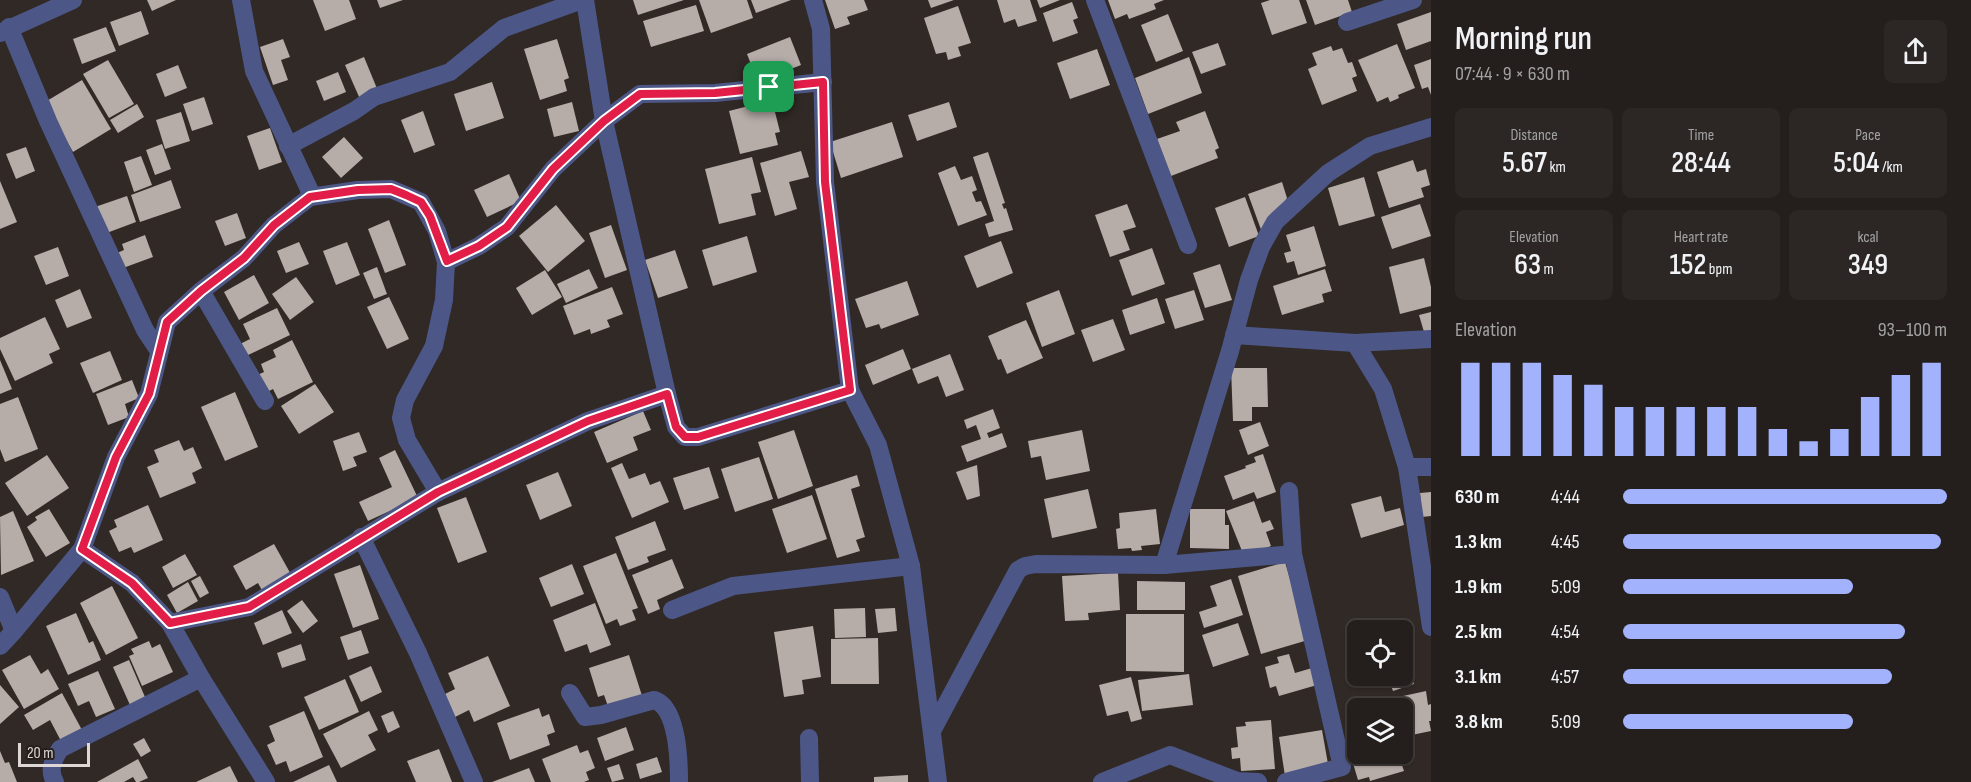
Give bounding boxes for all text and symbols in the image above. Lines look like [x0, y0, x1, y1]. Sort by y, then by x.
text: Morning run [1455, 19, 1592, 59]
button: share [1884, 20, 1947, 83]
pin [743, 61, 794, 112]
text: 07:44 · 9 × 630 m [1455, 62, 1570, 86]
icon: arrive [752, 70, 785, 103]
text: Distance [1510, 126, 1558, 145]
text: Time [1688, 126, 1714, 145]
text: Pace [1855, 126, 1881, 145]
text: 5.67 [1502, 145, 1547, 181]
text: 28:44 [1671, 145, 1731, 181]
text: 5:04 [1833, 145, 1879, 181]
text: km [1547, 158, 1566, 177]
text: /km [1879, 158, 1903, 177]
text: Elevation [1509, 228, 1559, 247]
text: Heart rate [1674, 228, 1728, 247]
text: kcal [1857, 228, 1879, 247]
text: 63 [1514, 247, 1541, 283]
text: 152 [1670, 247, 1706, 283]
text: 349 [1848, 247, 1888, 283]
text: m [1541, 260, 1554, 279]
text: bpm [1706, 260, 1732, 279]
text: Elevation [1455, 318, 1517, 342]
text: 93–100 m [1878, 318, 1947, 342]
text: 630 m [1455, 485, 1499, 509]
text: 4:44 [1551, 485, 1580, 509]
text: 1.3 km [1455, 530, 1502, 554]
text: 4:45 [1551, 530, 1580, 554]
text: 1.9 km [1455, 575, 1502, 599]
text: 5:09 [1551, 575, 1581, 599]
map controls [1347, 620, 1413, 764]
button: locate [1347, 620, 1413, 686]
text: 2.5 km [1455, 620, 1502, 644]
text: 4:54 [1551, 620, 1580, 644]
text: 3.1 km [1455, 665, 1501, 689]
text: 4:57 [1551, 665, 1579, 689]
button: layers [1347, 698, 1413, 764]
text: 3.8 km [1455, 710, 1503, 734]
text: 5:09 [1551, 710, 1581, 734]
scale bar [18, 740, 90, 768]
text: 20 m [27, 744, 54, 763]

